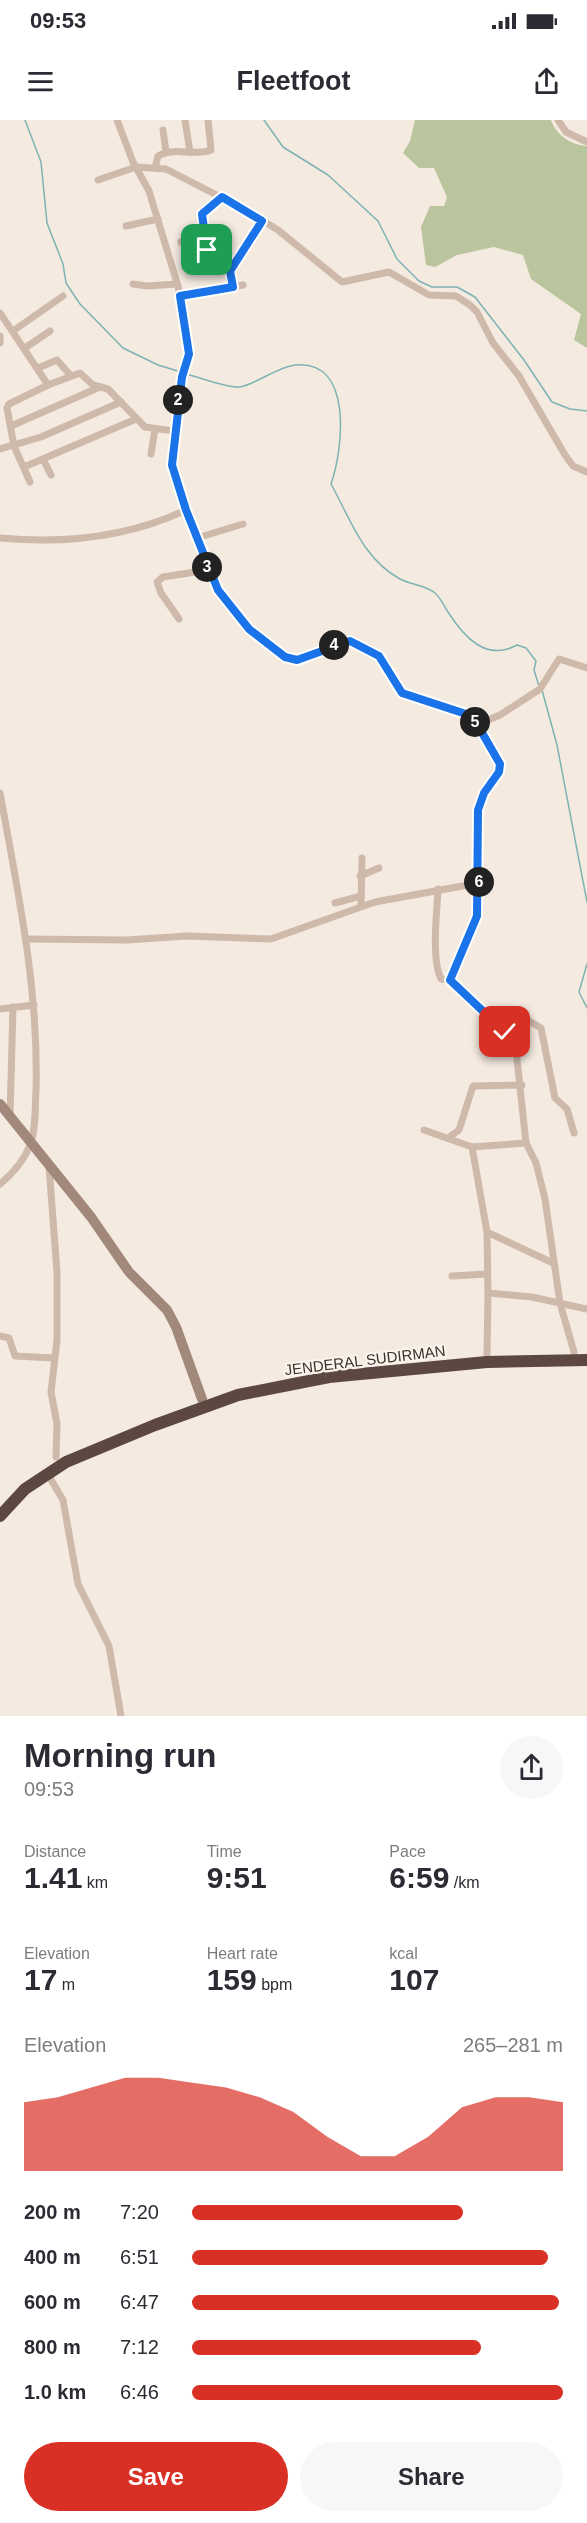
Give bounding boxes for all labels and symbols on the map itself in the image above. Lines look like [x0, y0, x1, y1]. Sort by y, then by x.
pin [181, 224, 232, 275]
pin: 2 [163, 385, 193, 415]
pin: 3 [192, 552, 222, 582]
pin: 4 [319, 630, 349, 660]
pin: 5 [460, 707, 490, 737]
pin: 6 [464, 867, 494, 897]
pin [479, 1006, 530, 1057]
street label: JENDERAL SUDIRMAN [284, 1342, 446, 1378]

